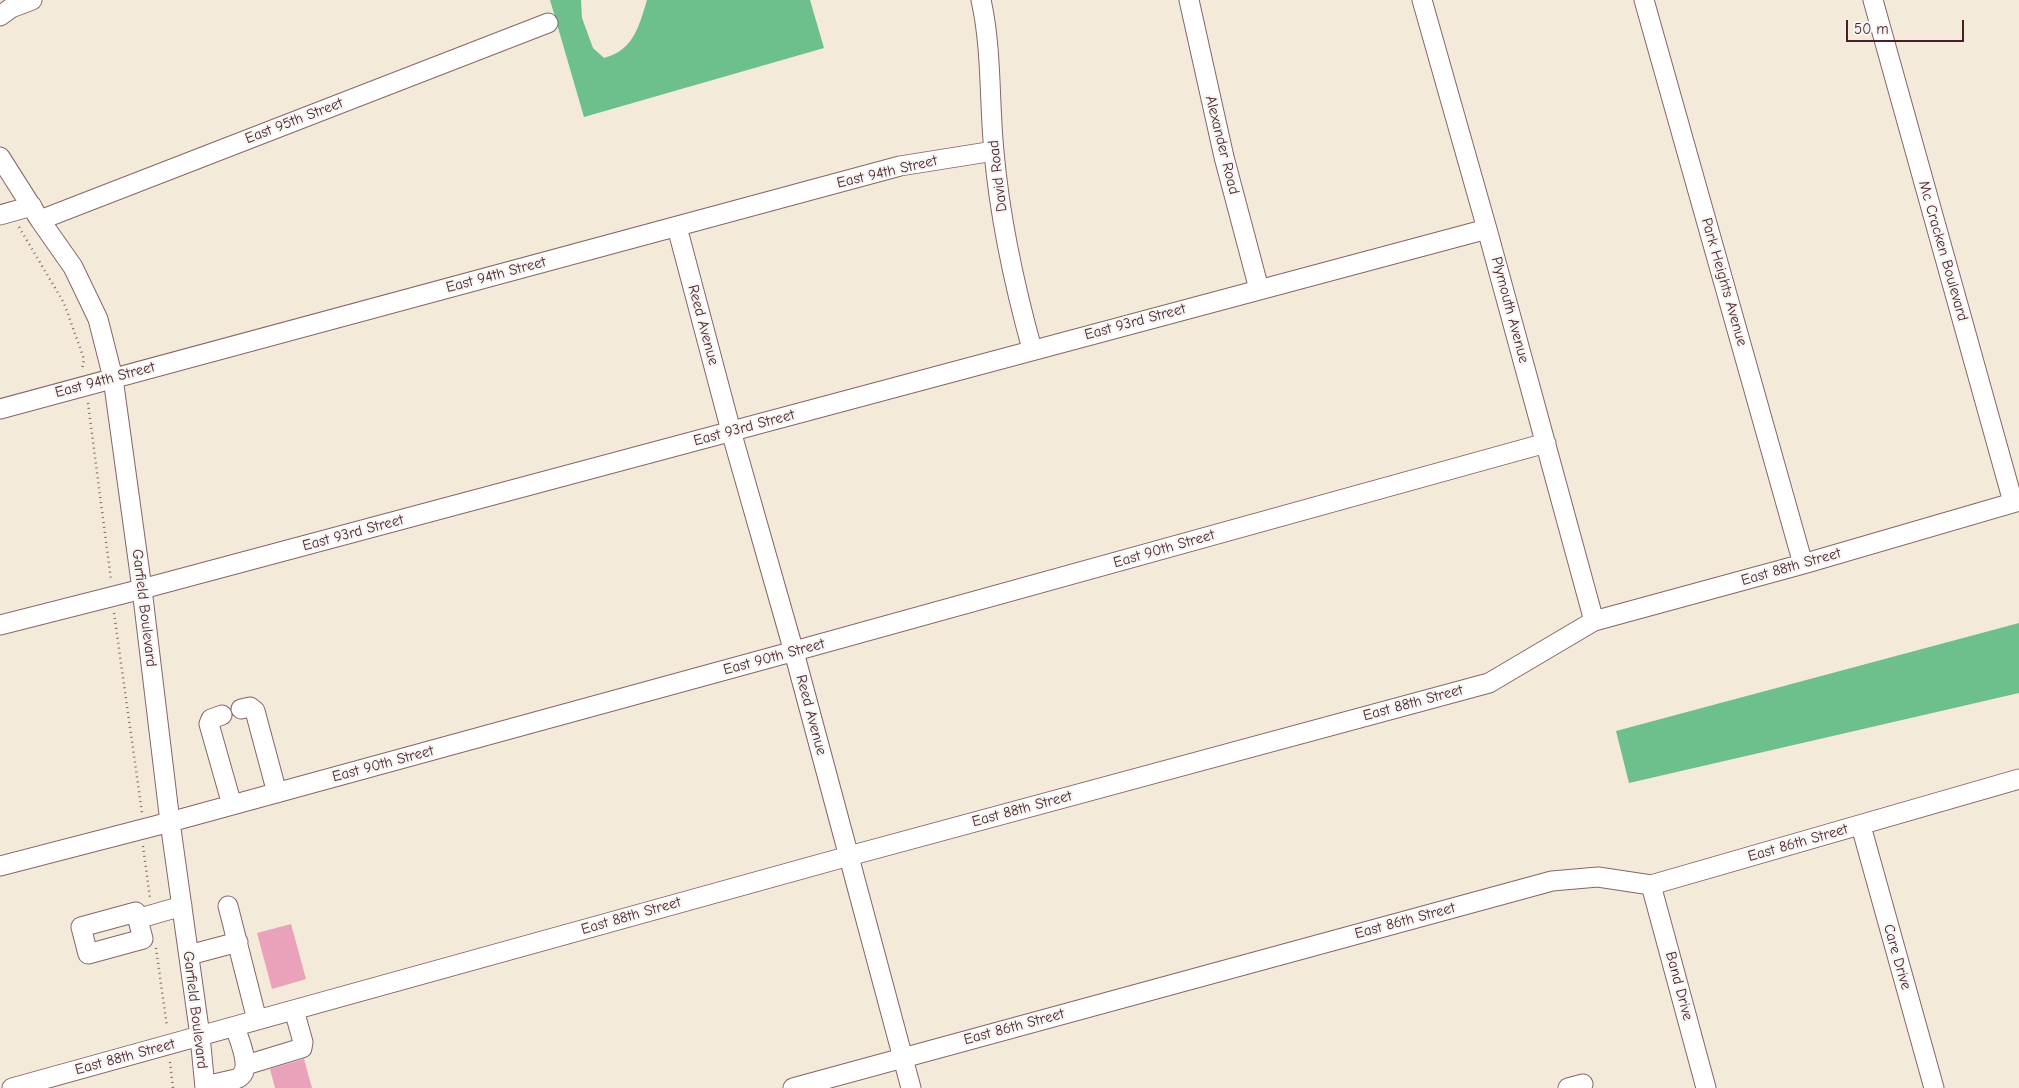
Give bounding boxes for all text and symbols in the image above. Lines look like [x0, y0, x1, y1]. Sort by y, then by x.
scale bar [1849, 10, 1966, 42]
text: 50 m [1854, 20, 1889, 38]
street label: East 95th Street [243, 94, 345, 148]
street label: Alexander Road [1201, 94, 1243, 196]
street label: David Road [985, 139, 1011, 213]
street label: East 94th Street [835, 152, 939, 192]
street label: Mc Cracken Boulevard [1914, 179, 1972, 323]
street label: Park Heights Avenue [1697, 216, 1751, 348]
street label: East 94th Street [444, 253, 548, 297]
street label: Plymouth Avenue [1487, 255, 1533, 365]
street label: Reed Avenue [684, 283, 722, 367]
street label: East 93rd Street [1082, 300, 1188, 344]
street label: East 94th Street [53, 358, 157, 402]
street label: East 93rd Street [691, 406, 797, 450]
street label: East 93rd Street [300, 511, 406, 555]
street label: East 90th Street [1111, 526, 1217, 572]
street label: East 88th Street [1739, 544, 1843, 590]
street label: Garfield Boulevard [128, 548, 160, 668]
street label: East 90th Street [721, 635, 827, 679]
street label: Reed Avenue [792, 673, 830, 757]
street label: East 88th Street [1361, 681, 1465, 725]
street label: East 90th Street [330, 742, 436, 786]
street label: East 88th Street [970, 787, 1074, 831]
street label: East 86th Street [1746, 820, 1850, 866]
street label: East 88th Street [579, 893, 683, 939]
street label: East 86th Street [1353, 899, 1457, 943]
street label: Care Drive [1879, 922, 1915, 992]
street label: Garfield Boulevard [179, 950, 211, 1070]
street label: Band Drive [1661, 950, 1697, 1022]
street label: East 86th Street [962, 1005, 1066, 1049]
street label: East 88th Street [73, 1035, 177, 1079]

